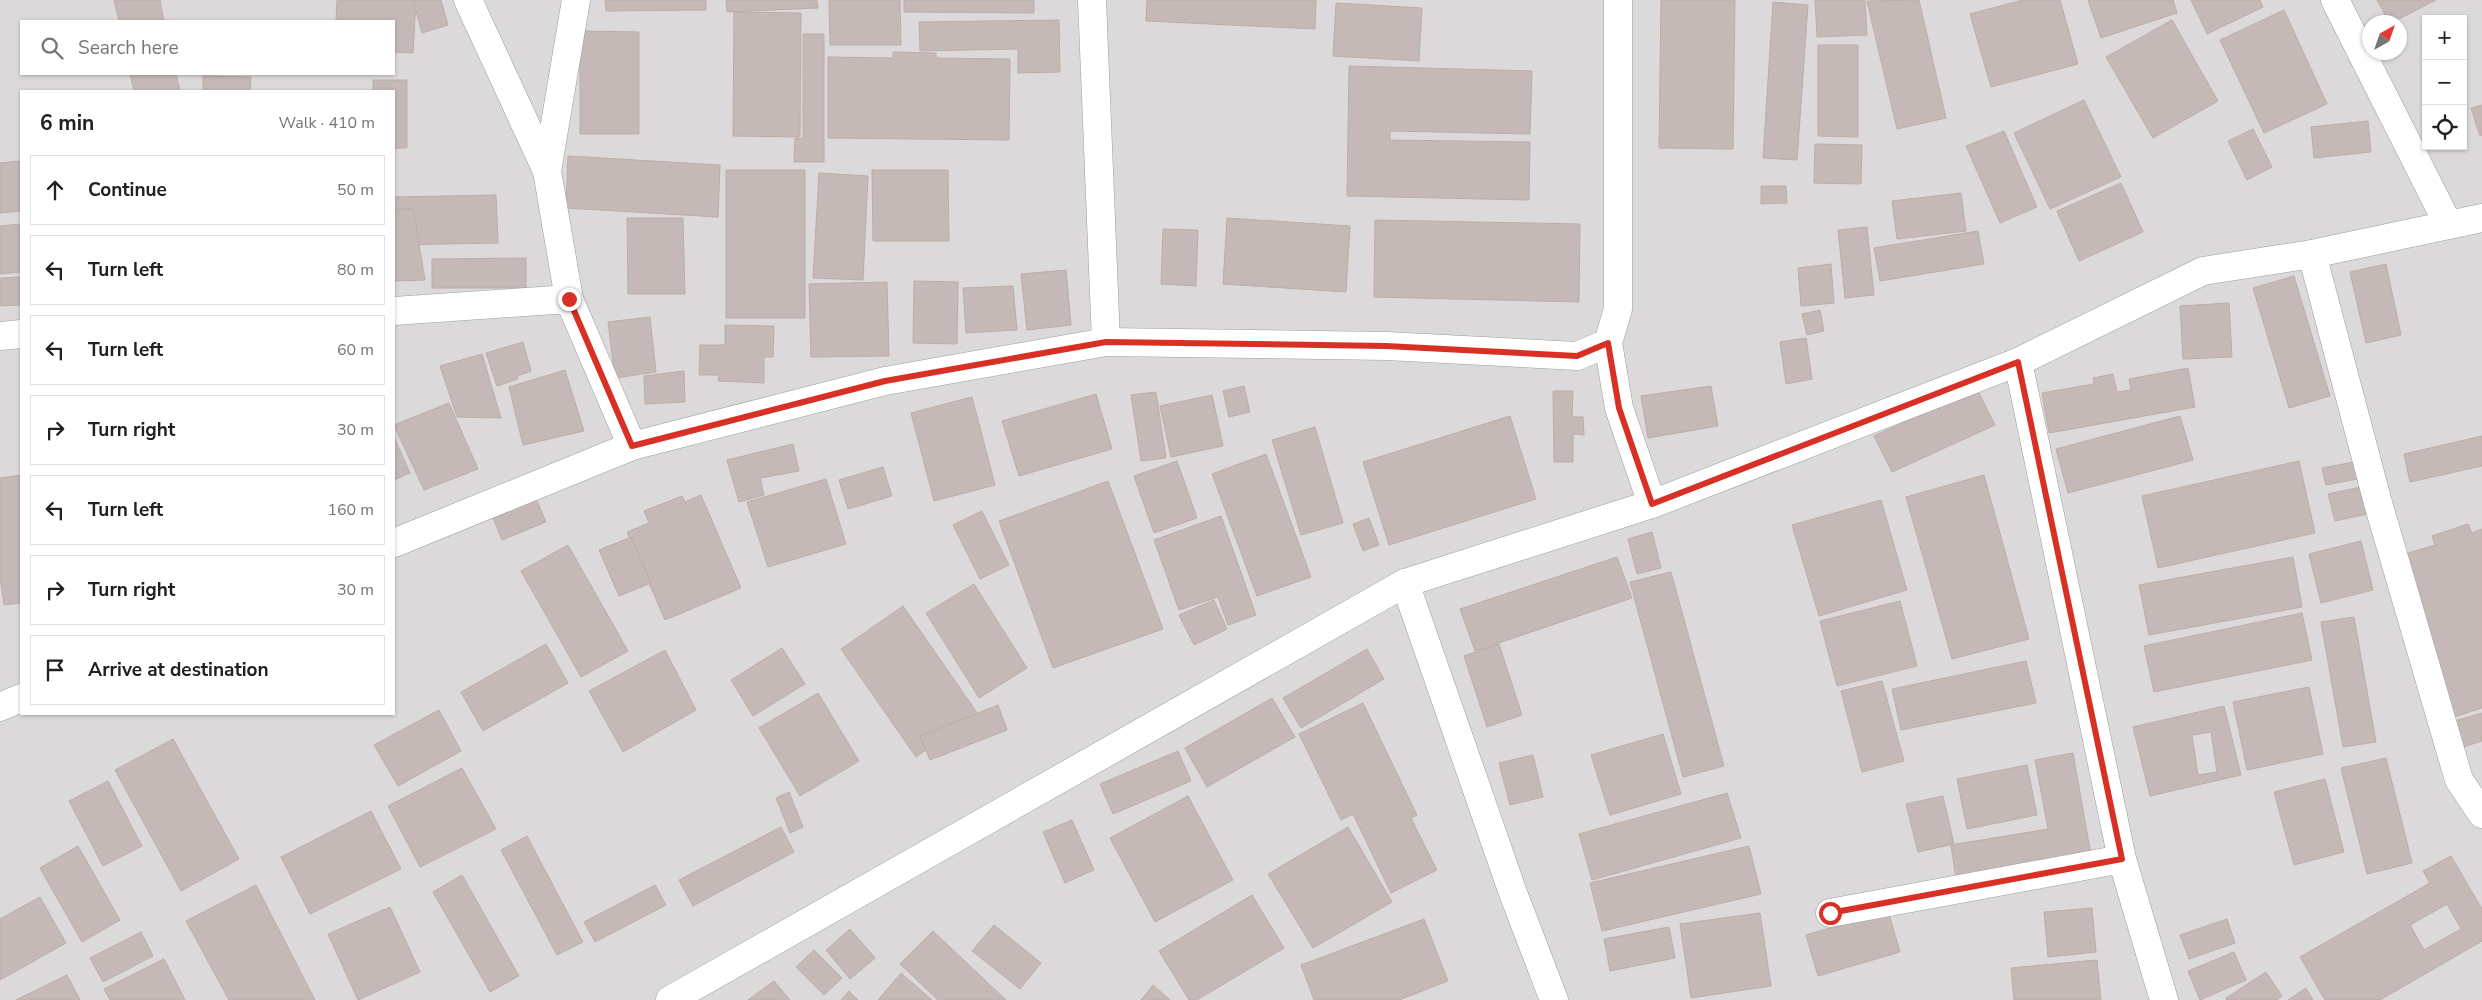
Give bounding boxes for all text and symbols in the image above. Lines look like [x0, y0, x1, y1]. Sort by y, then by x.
north arrow [2362, 15, 2407, 60]
map controls [2422, 15, 2467, 150]
button: + [2422, 15, 2467, 60]
search box [20, 20, 395, 75]
icon: search [38, 34, 66, 62]
text: Search here [78, 35, 179, 61]
button: − [2422, 60, 2467, 105]
button: locate [2422, 105, 2467, 150]
text: 6 min [40, 109, 94, 137]
text: Walk · 410 m [279, 112, 375, 134]
icon: ahead [41, 176, 69, 204]
text: Continue [88, 177, 167, 203]
text: 50 m [337, 179, 374, 201]
icon: left [41, 256, 69, 284]
text: Turn left [88, 257, 163, 283]
text: 80 m [337, 259, 374, 281]
route end [558, 288, 581, 311]
icon: left [41, 336, 69, 364]
text: Turn left [88, 337, 163, 363]
text: 60 m [337, 339, 374, 361]
icon: right [41, 416, 69, 444]
text: Turn right [88, 417, 175, 443]
text: 30 m [337, 419, 374, 441]
icon: left [41, 496, 69, 524]
text: Turn left [88, 497, 163, 523]
text: 160 m [327, 499, 374, 521]
icon: right [41, 576, 69, 604]
text: Turn right [88, 577, 175, 603]
text: 30 m [337, 579, 374, 601]
icon: arrive [41, 656, 69, 684]
text: Arrive at destination [88, 657, 269, 683]
route start [1819, 902, 1842, 925]

